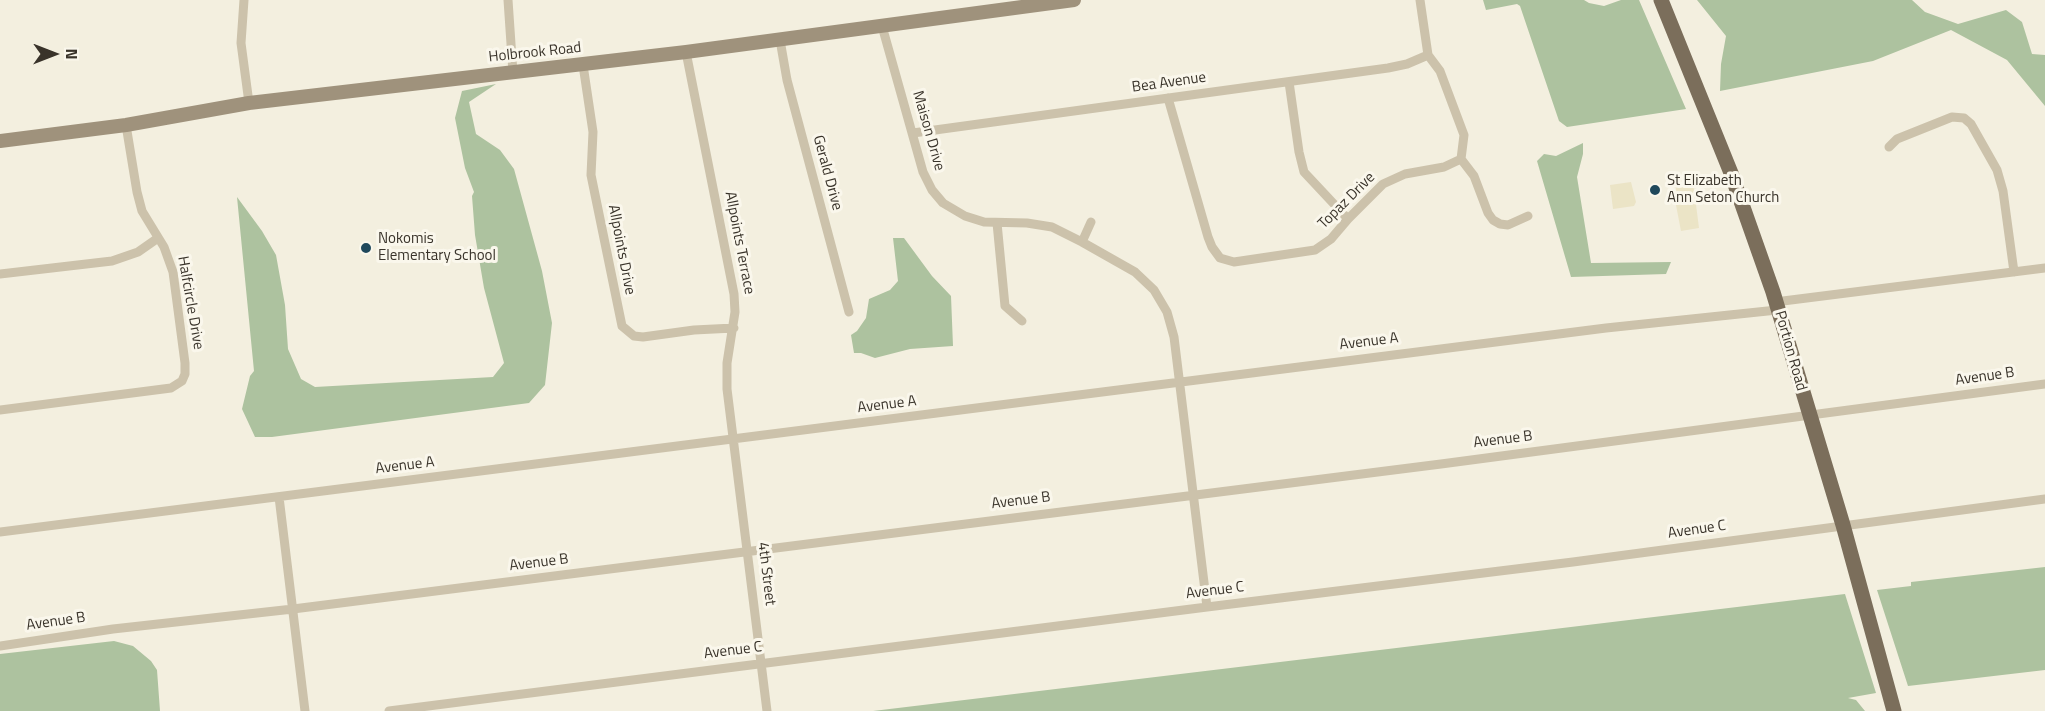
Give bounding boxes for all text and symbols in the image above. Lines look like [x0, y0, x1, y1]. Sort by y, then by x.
north arrow [24, 24, 84, 84]
street label: Holbrook Road [488, 39, 582, 67]
text: N [60, 48, 84, 60]
street label: Bea Avenue [1131, 69, 1207, 97]
street label: Maison Drive [908, 89, 948, 173]
street label: Gerald Drive [808, 133, 846, 213]
street label: Topaz Drive [1315, 169, 1379, 233]
place label: St Elizabeth Ann Seton Church [1667, 172, 1779, 207]
marker: St Elizabeth Ann Seton Church [1648, 183, 1662, 197]
street label: Allpoints Terrace [720, 190, 758, 296]
street label: Allpoints Drive [603, 203, 639, 297]
place label: Nokomis Elementary School [378, 230, 496, 265]
marker: Nokomis Elementary School [359, 241, 373, 255]
street label: Halfcircle Drive [173, 255, 207, 351]
street label: Portion Road [1770, 309, 1810, 393]
street label: Avenue A [1339, 329, 1399, 355]
street label: Avenue B [1954, 364, 2016, 390]
street label: Avenue A [857, 392, 917, 418]
street label: Avenue B [1472, 427, 1534, 453]
street label: Avenue A [375, 453, 435, 479]
street label: Avenue B [990, 488, 1052, 514]
street label: Avenue C [1667, 517, 1727, 543]
street label: 4th Street [753, 541, 779, 607]
street label: Avenue B [508, 550, 570, 576]
street label: Avenue C [1185, 579, 1245, 603]
street label: Avenue B [25, 609, 87, 635]
street label: Avenue C [703, 639, 763, 663]

